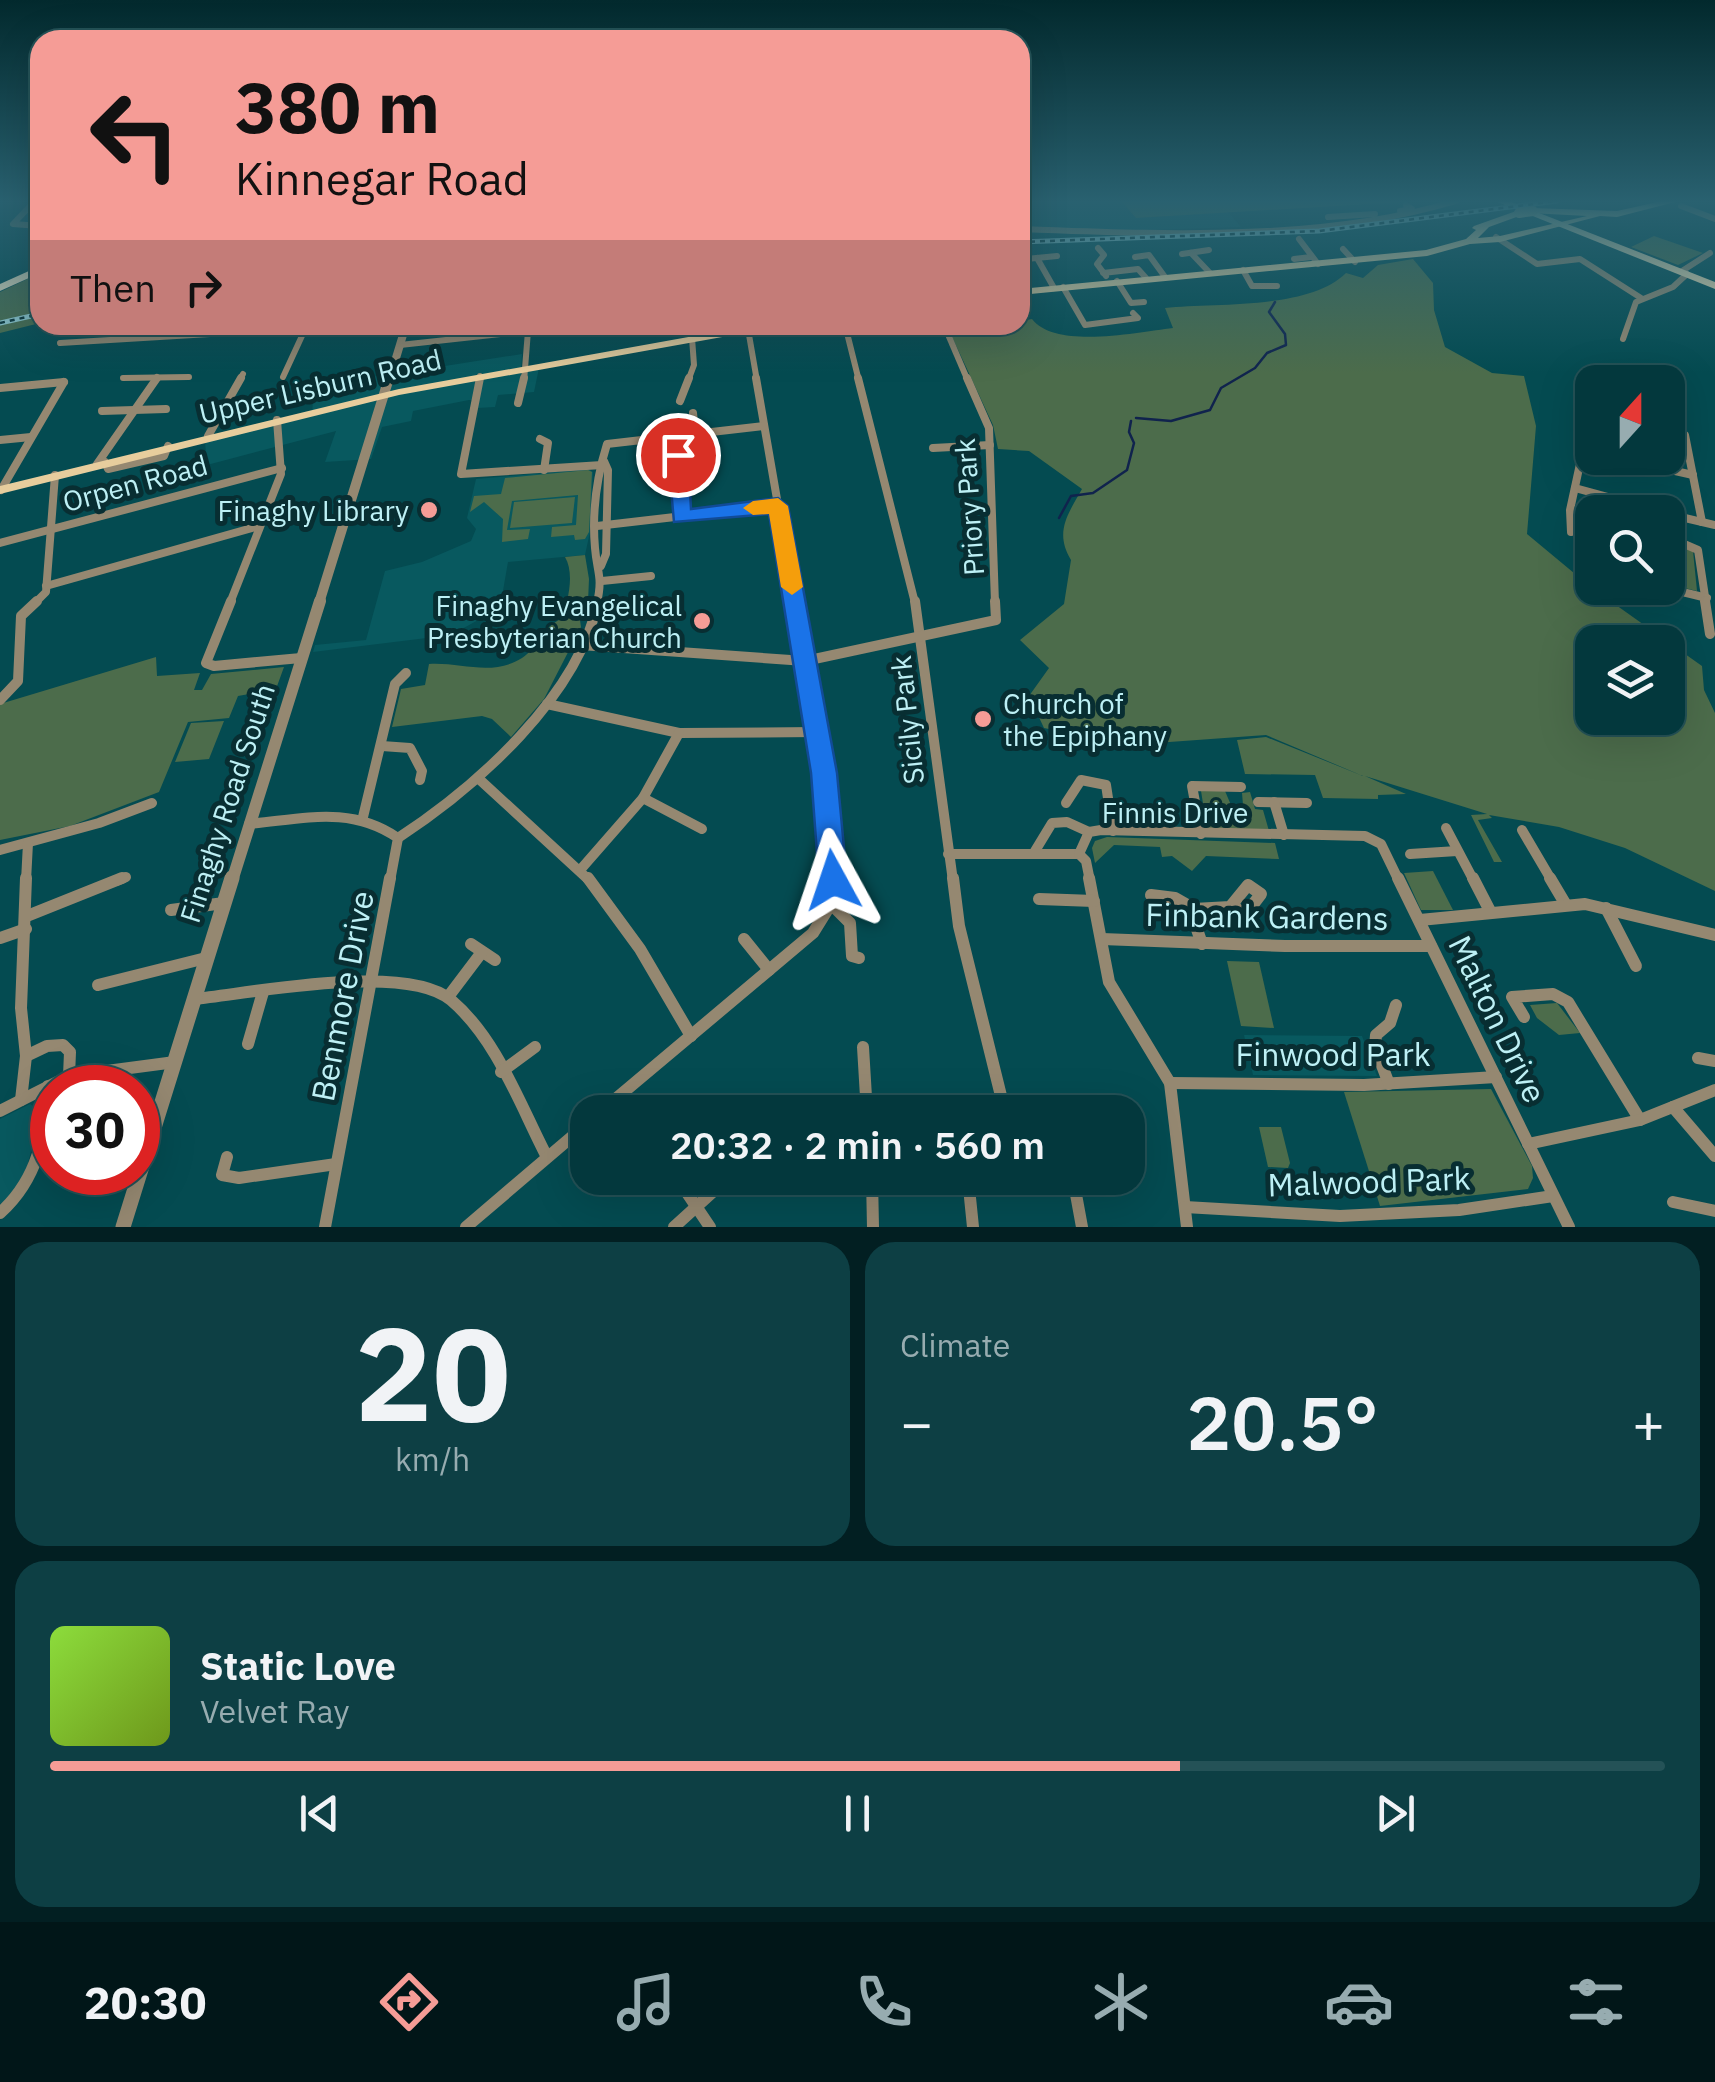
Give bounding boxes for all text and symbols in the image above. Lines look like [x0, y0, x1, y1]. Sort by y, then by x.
text: 380 m [235, 61, 440, 152]
icon: left [70, 70, 200, 200]
text: Kinnegar Road [235, 149, 529, 207]
icon: right [176, 260, 231, 315]
text: Then [70, 263, 156, 312]
street label: Upper Lisburn Road [195, 340, 445, 432]
north arrow [1575, 365, 1685, 475]
map controls [1575, 365, 1685, 735]
pin [636, 413, 721, 498]
icon: arrive [651, 428, 706, 483]
street label: Priory Park [946, 437, 992, 577]
street label: Orpen Road [58, 446, 212, 520]
place label: Finaghy Library [218, 492, 409, 529]
button: search [1575, 495, 1685, 605]
marker: Finaghy Library [418, 499, 440, 521]
place label: Finaghy Evangelical Presbyterian Church [427, 587, 682, 656]
marker: Finaghy Evangelical Presbyterian Church [691, 610, 713, 632]
button: layers [1575, 625, 1685, 735]
street label: Sicily Park [882, 654, 932, 786]
street label: Finaghy Road South [171, 679, 283, 927]
place label: Church of the Epiphany [1003, 685, 1167, 754]
marker: Church of the Epiphany [972, 708, 994, 730]
street label: Finnis Drive [1102, 794, 1248, 831]
position arrow [781, 828, 885, 932]
street label: Benmore Drive [301, 887, 383, 1105]
street label: Finbank Gardens [1145, 893, 1389, 939]
street label: Malton Drive [1440, 929, 1556, 1109]
street label: Finwood Park [1235, 1033, 1431, 1075]
speed limit sign: 30 [30, 1065, 160, 1195]
text: 20:32 · 2 min · 560 m [670, 1120, 1045, 1169]
street label: Malwood Park [1267, 1156, 1471, 1206]
text: 20 [354, 1288, 511, 1457]
text: Climate [900, 1324, 1010, 1366]
text: 20.5° [1186, 1373, 1379, 1471]
text: − [900, 1387, 933, 1458]
text: + [1632, 1387, 1665, 1458]
text: km/h [395, 1438, 470, 1480]
text: Static Love [200, 1641, 396, 1690]
text: Velvet Ray [200, 1690, 349, 1732]
icon: previous [292, 1786, 347, 1841]
icon: pause [830, 1786, 885, 1841]
icon: next [1368, 1786, 1423, 1841]
icon: directions [374, 1967, 444, 2037]
icon: music [611, 1967, 681, 2037]
icon: phone [849, 1967, 919, 2037]
icon: climate [1086, 1967, 1156, 2037]
icon: car [1324, 1967, 1394, 2037]
icon: filters [1561, 1967, 1631, 2037]
text: 20:30 [84, 1973, 207, 2031]

